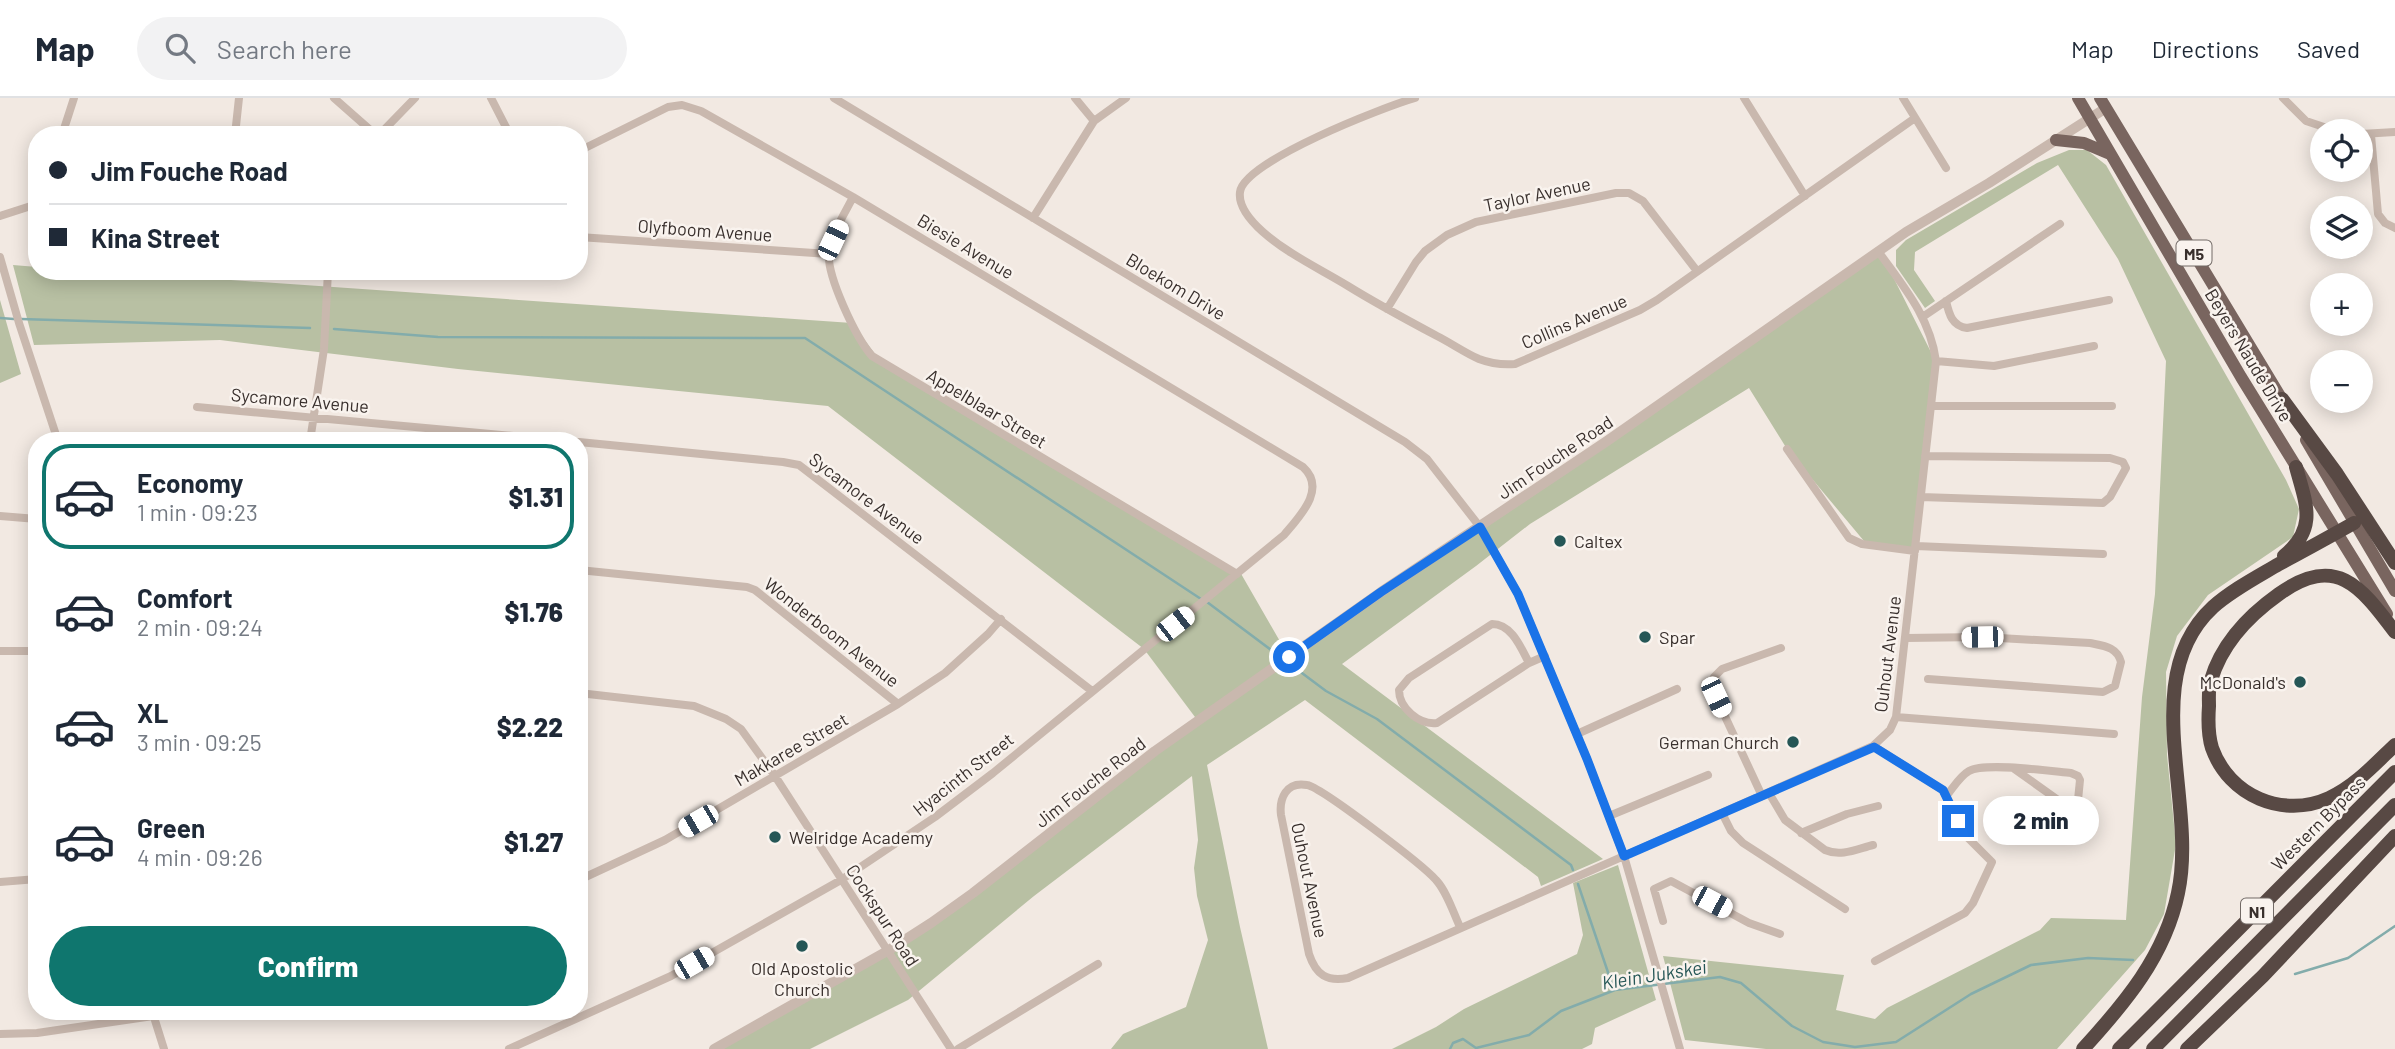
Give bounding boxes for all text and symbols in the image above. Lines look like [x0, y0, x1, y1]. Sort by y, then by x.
search box [137, 17, 627, 80]
text: Map [35, 28, 95, 68]
icon: search [161, 29, 199, 67]
text: Search here [217, 33, 352, 64]
text: Map [2071, 34, 2114, 63]
text: Directions [2152, 34, 2259, 63]
text: Saved [2297, 34, 2360, 63]
map controls [2310, 119, 2373, 413]
button: locate [2310, 119, 2373, 182]
text: Jim Fouche Road [91, 155, 288, 186]
street label: Taylor Avenue [1482, 172, 1592, 216]
button: layers [2310, 196, 2373, 259]
street label: Biesie Avenue [914, 209, 1018, 283]
street label: Olyfboom Avenue [637, 214, 773, 246]
car [815, 217, 852, 263]
text: Kina Street [91, 222, 220, 253]
road number: M5 [2176, 240, 2212, 266]
street label: Bloekom Drive [1122, 248, 1230, 324]
button: + [2310, 273, 2373, 336]
street label: Beyers Naudé Drive [2201, 285, 2297, 425]
street label: Collins Avenue [1518, 289, 1630, 353]
button: − [2310, 350, 2373, 413]
street label: Appelblaar Street [923, 364, 1051, 452]
street label: Sycamore Avenue [230, 383, 370, 417]
street label: Jim Fouche Road [1493, 410, 1617, 504]
street label: Sycamore Avenue [805, 448, 929, 548]
icon: car [53, 465, 116, 528]
text: Economy [137, 467, 243, 498]
text: $1.31 [508, 481, 563, 512]
text: 1 min · 09:23 [137, 498, 258, 526]
place label: Caltex [1574, 530, 1623, 552]
marker: Caltex [1552, 533, 1568, 549]
street label: Wonderboom Avenue [760, 572, 904, 692]
icon: car [53, 580, 116, 643]
text: Comfort [137, 582, 233, 613]
street label: Ouhout Avenue [1869, 594, 1905, 714]
text: $1.76 [505, 596, 563, 627]
car [1152, 603, 1199, 645]
text: 2 min · 09:24 [137, 613, 263, 641]
place label: Spar [1659, 626, 1696, 648]
car [1961, 626, 2004, 648]
marker: Spar [1637, 629, 1653, 645]
route start [1273, 641, 1305, 673]
place label: McDonald's [2199, 671, 2286, 693]
car [1698, 674, 1735, 720]
marker: McDonald's [2292, 674, 2308, 690]
icon: car [53, 695, 116, 758]
text: XL [137, 697, 168, 728]
street label: Makkaree Street [730, 708, 852, 790]
text: $2.22 [497, 711, 563, 742]
text: 3 min · 09:25 [137, 728, 262, 756]
street label: Hyacinth Street [908, 728, 1018, 820]
place label: German Church [1659, 731, 1779, 753]
street label: Jim Fouche Road [1030, 732, 1150, 832]
marker: German Church [1785, 734, 1801, 750]
street label: Western Bypass [2266, 771, 2370, 875]
callout: 2 min [1982, 796, 2098, 846]
car [675, 801, 722, 841]
route end [1942, 805, 1974, 837]
text: 2 min [2013, 806, 2069, 834]
icon: car [53, 810, 116, 873]
text: Green [137, 812, 205, 843]
street label: Ouhout Avenue [1287, 820, 1333, 940]
text: $1.27 [504, 826, 563, 857]
place label: Welridge Academy [789, 826, 933, 848]
marker: Welridge Academy [767, 829, 783, 845]
text: 4 min · 09:26 [137, 843, 263, 871]
street label: Cockspur Road [842, 860, 924, 970]
car [1689, 883, 1736, 921]
road number: N1 [2241, 898, 2273, 924]
button: Confirm [49, 926, 567, 1006]
marker: Old Apostolic Church [794, 938, 810, 954]
car [671, 943, 718, 983]
water label: Klein Jukskei [1600, 954, 1708, 994]
place label: Old Apostolic Church [751, 957, 853, 1000]

